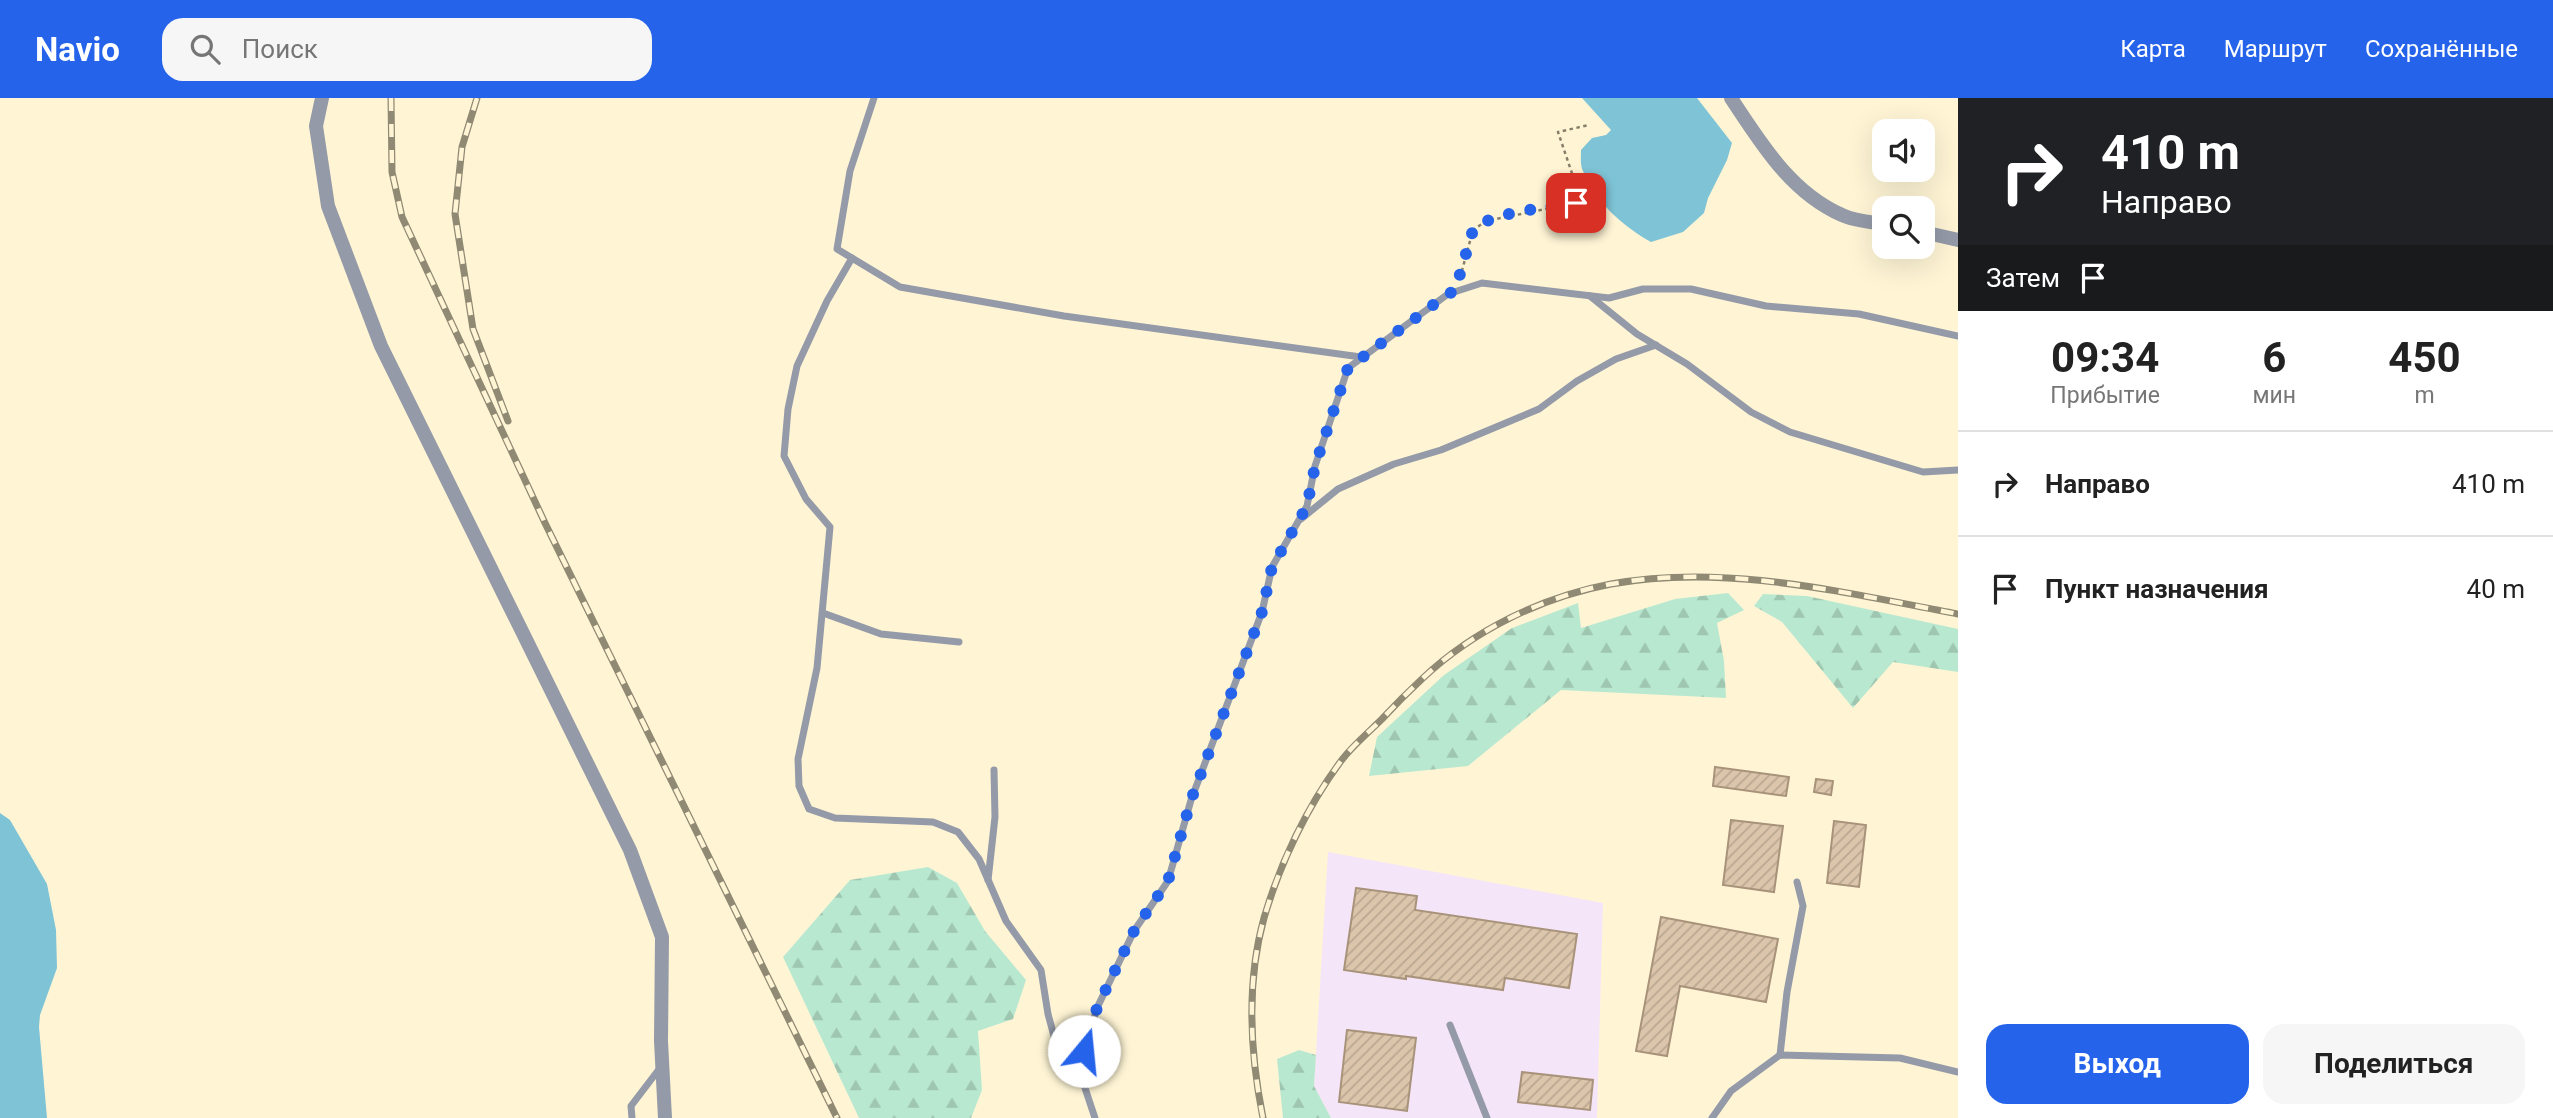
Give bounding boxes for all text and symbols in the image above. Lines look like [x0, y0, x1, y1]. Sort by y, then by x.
search box [162, 18, 652, 81]
text: Navio [35, 30, 120, 69]
icon: search [186, 30, 224, 68]
text: Поиск [242, 34, 318, 64]
text: Карта [2120, 35, 2186, 63]
text: Маршрут [2224, 35, 2327, 63]
text: Сохранённые [2365, 35, 2518, 63]
map controls [1872, 119, 1935, 259]
button: sound [1872, 119, 1935, 182]
text: 410 m [2101, 124, 2240, 181]
icon: right [1986, 126, 2077, 217]
pin [1546, 173, 1606, 233]
text: Направо [2101, 183, 2232, 221]
icon: arrive [1557, 184, 1595, 222]
button: search [1872, 196, 1935, 259]
icon: arrive [2074, 259, 2112, 297]
text: Затем [1986, 263, 2060, 293]
text: 09:34 [2051, 333, 2159, 382]
text: 6 [2262, 333, 2286, 382]
text: 450 [2388, 333, 2461, 382]
text: Прибытие [2050, 382, 2160, 409]
text: мин [2252, 382, 2296, 409]
text: m [2414, 382, 2435, 409]
icon: right [1986, 465, 2024, 503]
text: Направо [2045, 469, 2150, 499]
text: 410 m [2452, 469, 2525, 499]
icon: arrive [1986, 570, 2024, 608]
text: Пункт назначения [2045, 574, 2269, 604]
text: 40 m [2467, 574, 2525, 604]
position arrow [1047, 1014, 1121, 1088]
button: Выход [1986, 1024, 2249, 1104]
button: Поделиться [2263, 1024, 2525, 1104]

